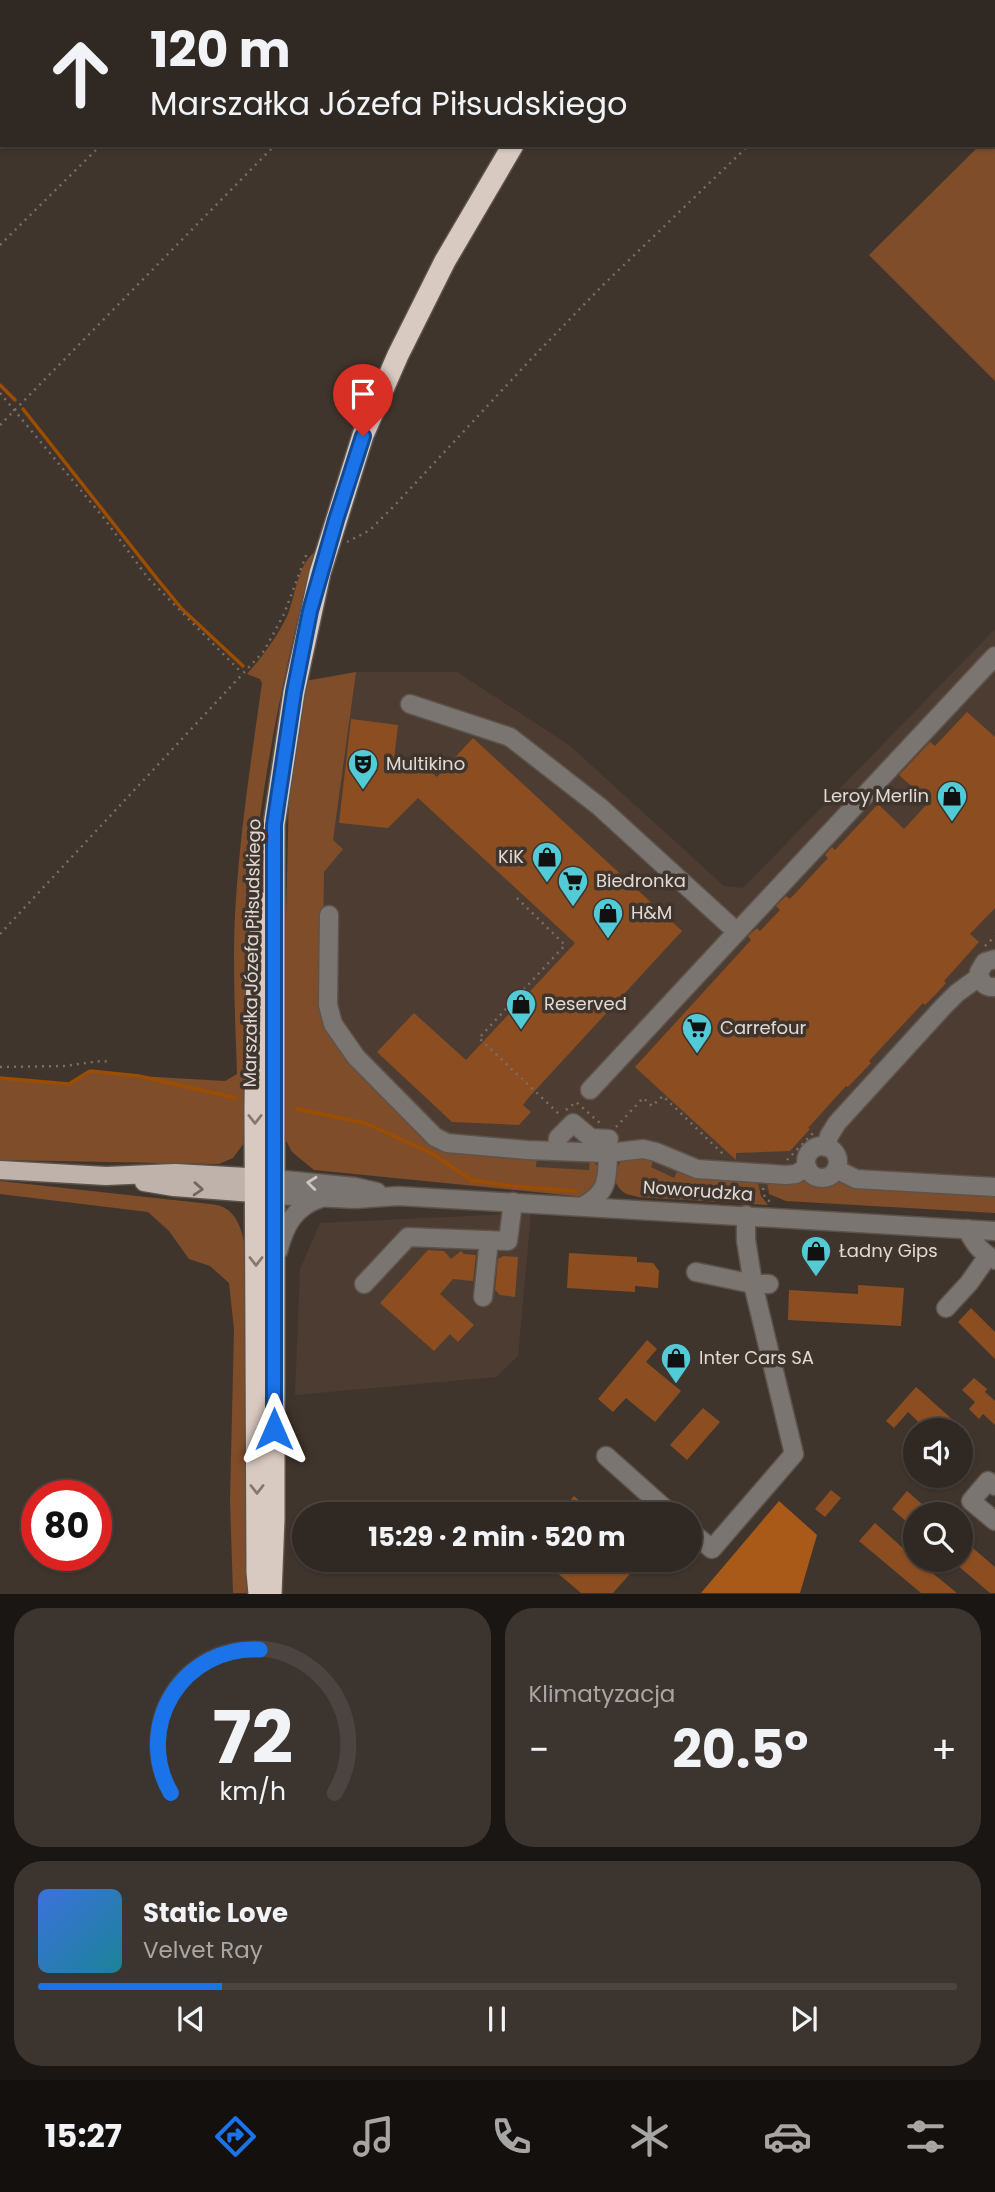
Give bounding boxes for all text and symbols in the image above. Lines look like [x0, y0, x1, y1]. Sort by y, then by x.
text: 120 m [150, 16, 291, 84]
icon: ahead [35, 28, 126, 119]
text: Marszałka Józefa Piłsudskiego [150, 81, 628, 126]
pin [333, 364, 393, 436]
icon: arrive [344, 375, 382, 413]
theatre icon: Multikino [346, 747, 380, 791]
place label: Multikino [386, 751, 465, 776]
shop icon: Leroy Merlin [935, 779, 969, 823]
place label: Leroy Merlin [823, 783, 929, 808]
street label: Marszałka Józefa Piłsudskiego [237, 818, 266, 1087]
shop icon: KiK [530, 840, 564, 884]
place label: KiK [498, 844, 524, 869]
supermarket icon: Biedronka [556, 864, 590, 908]
place label: Biedronka [596, 868, 686, 893]
shop icon: H&M [591, 896, 625, 940]
place label: H&M [631, 900, 672, 925]
shop icon: Reserved [504, 987, 538, 1031]
place label: Reserved [544, 991, 627, 1016]
supermarket icon: Carrefour [680, 1011, 714, 1055]
place label: Carrefour [720, 1015, 807, 1040]
one-way arrow [247, 1114, 263, 1125]
street label: Noworudzka [642, 1174, 754, 1207]
one-way arrow [306, 1176, 317, 1191]
one-way arrow [193, 1181, 204, 1196]
shop icon: Ładny Gips [799, 1234, 833, 1278]
place label: Ładny Gips [839, 1238, 938, 1263]
one-way arrow [248, 1257, 264, 1267]
shop icon: Inter Cars SA [659, 1341, 693, 1385]
place label: Inter Cars SA [699, 1345, 814, 1370]
position arrow [237, 1392, 311, 1466]
map controls [903, 1418, 973, 1572]
button: sound [903, 1418, 973, 1488]
speed limit sign: 80 [21, 1480, 112, 1571]
one-way arrow [249, 1484, 265, 1495]
button: search [903, 1502, 973, 1572]
text: 15:29 · 2 min · 520 m [368, 1519, 626, 1555]
text: Klimatyzacja [529, 1678, 675, 1710]
text: 72 [212, 1688, 293, 1789]
text: 20.5° [672, 1713, 808, 1786]
text: − [529, 1723, 549, 1776]
text: + [931, 1723, 957, 1776]
text: km/h [219, 1774, 286, 1809]
text: Static Love [143, 1895, 288, 1931]
text: Velvet Ray [143, 1934, 263, 1966]
icon: previous [172, 2000, 210, 2038]
icon: pause [478, 2000, 516, 2038]
icon: next [785, 2000, 823, 2038]
icon: directions [211, 2112, 260, 2161]
icon: music [349, 2112, 398, 2161]
icon: phone [487, 2112, 536, 2161]
icon: climate [625, 2112, 674, 2161]
icon: car [763, 2112, 812, 2161]
icon: filters [901, 2112, 950, 2161]
text: 15:27 [45, 2113, 122, 2158]

